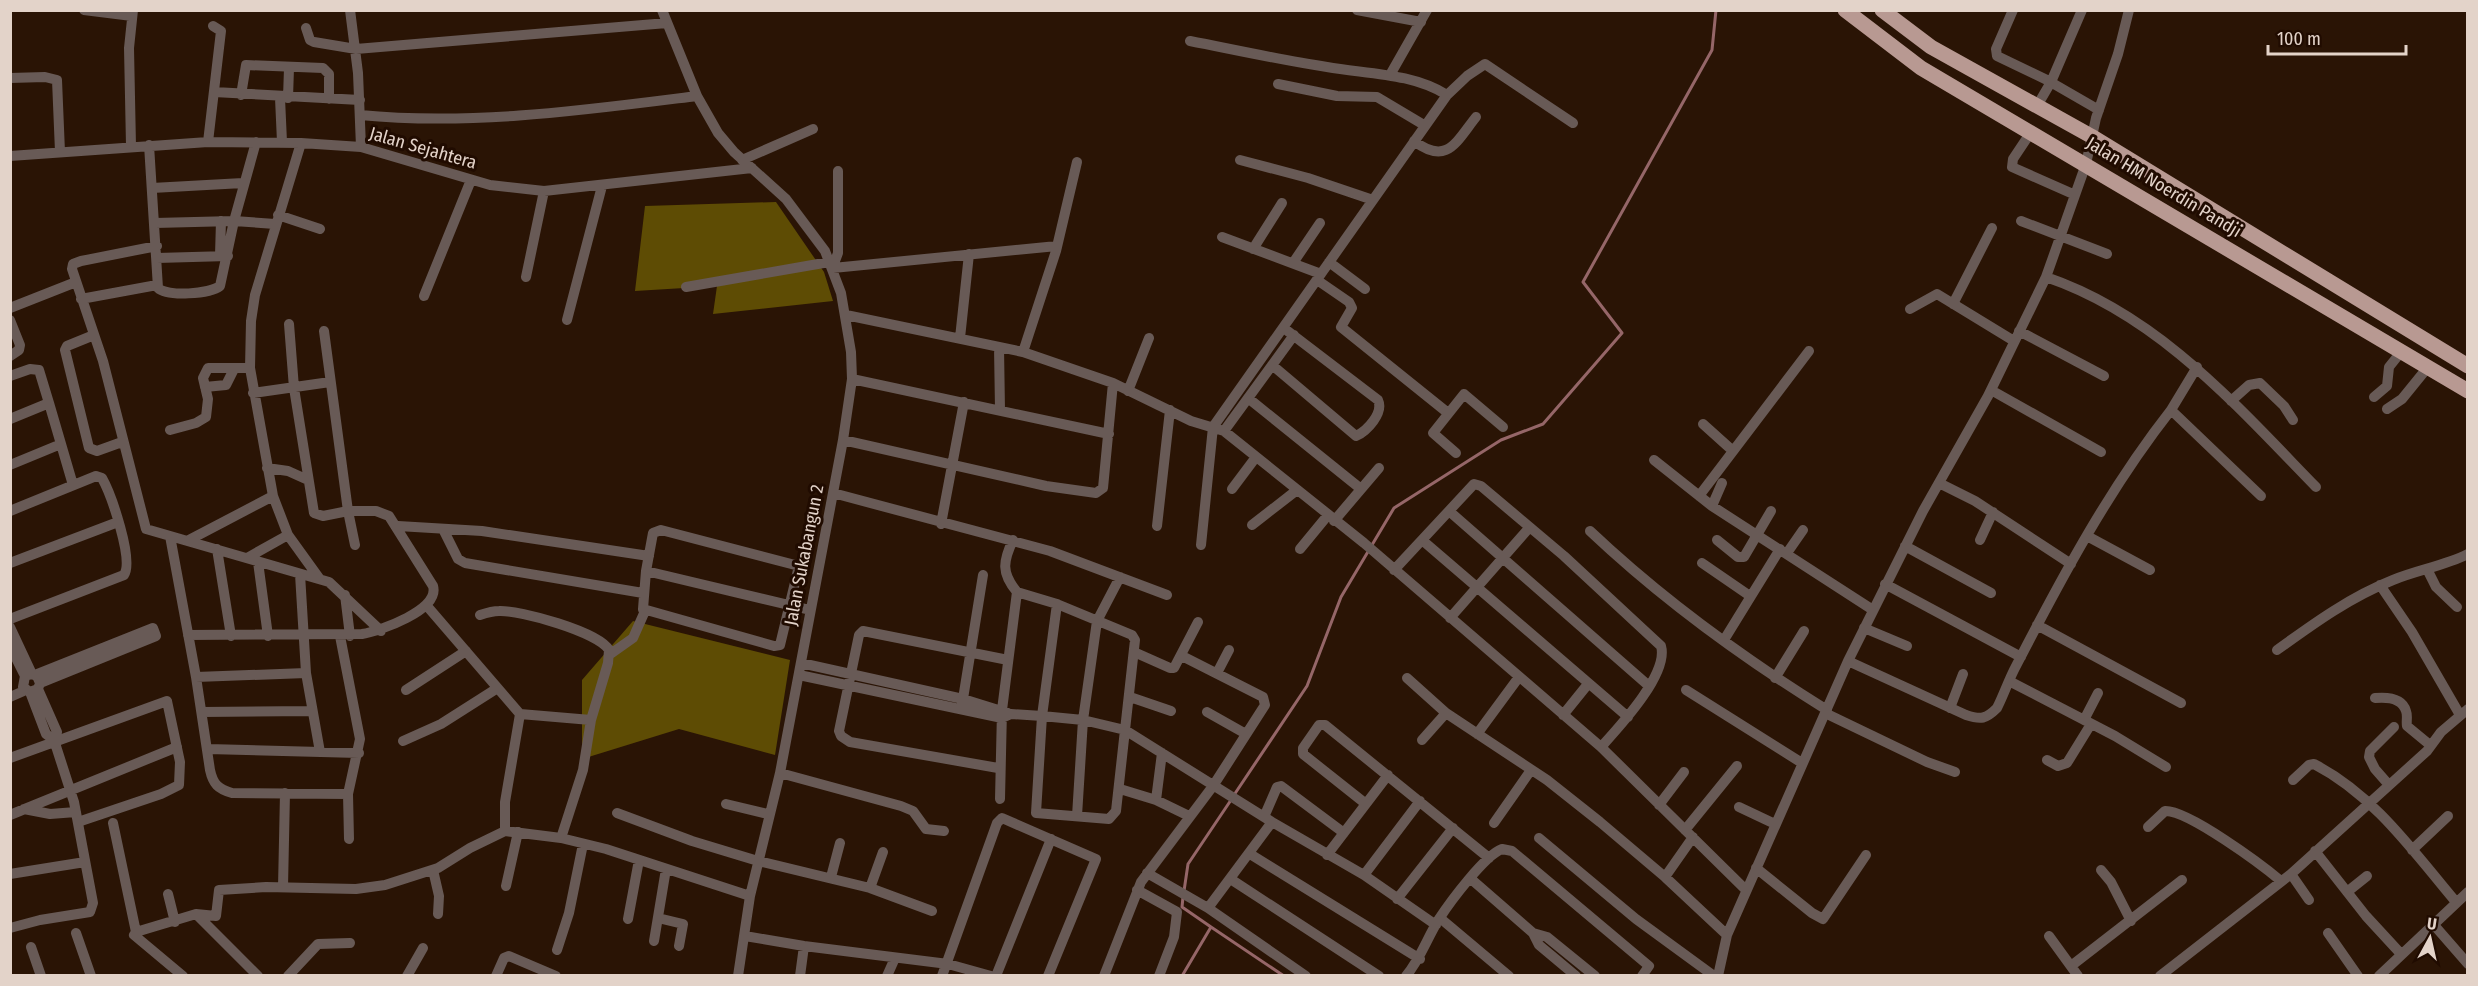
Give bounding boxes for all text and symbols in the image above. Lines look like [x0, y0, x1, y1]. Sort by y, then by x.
scale bar [2268, 18, 2406, 56]
text: 100 m [2277, 28, 2321, 50]
street label: Jalan Sejahtera [367, 122, 479, 174]
street label: Jalan HM Noerdin Pandji [2082, 132, 2246, 242]
street label: Jalan Sukabangun 2 [780, 483, 828, 627]
north arrow [2400, 908, 2460, 968]
text: U [2426, 914, 2438, 934]

